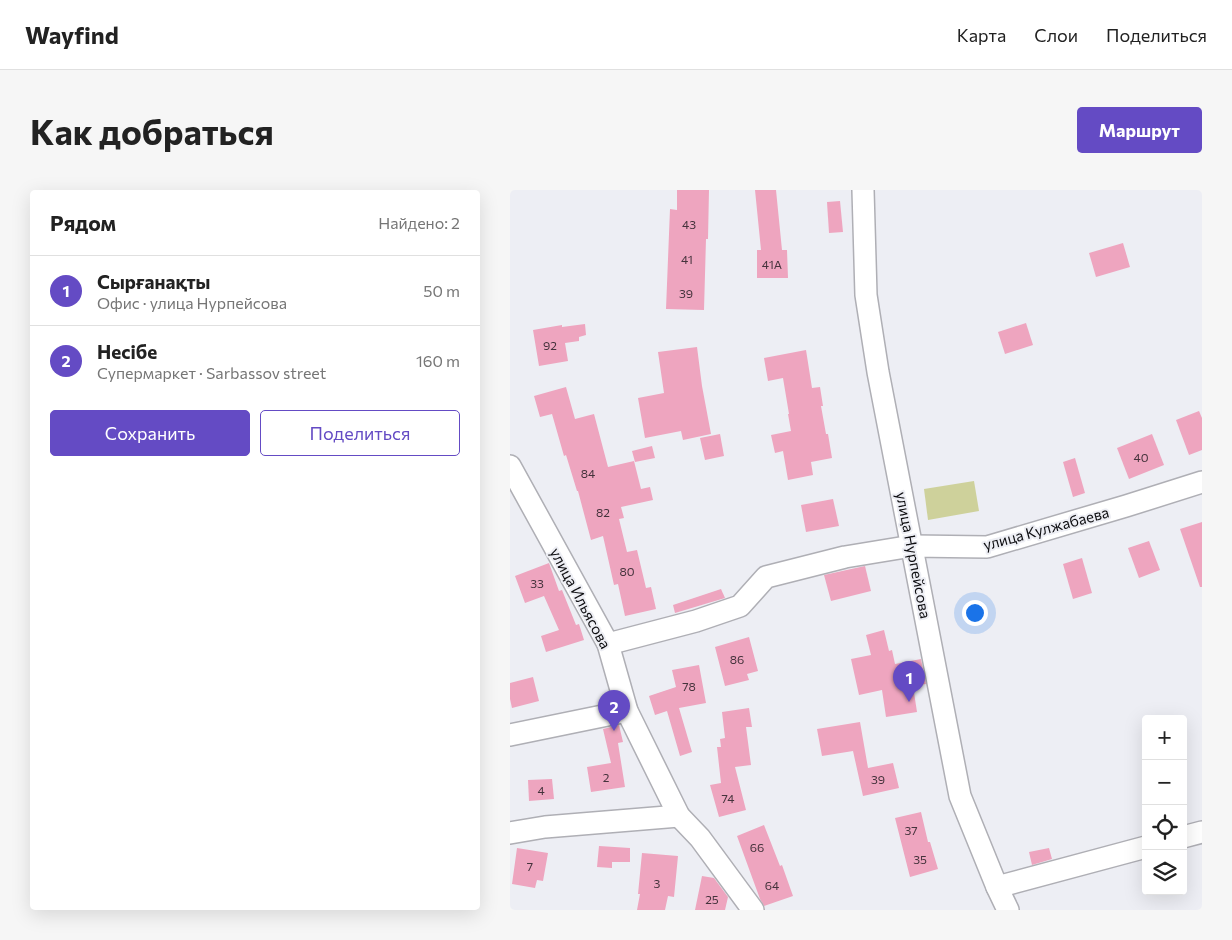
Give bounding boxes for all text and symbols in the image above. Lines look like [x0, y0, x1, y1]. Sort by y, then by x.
text: Wayfind [25, 20, 119, 49]
text: Карта [957, 24, 1006, 46]
text: Слои [1034, 24, 1078, 46]
text: Поделиться [1106, 24, 1207, 46]
button: Маршрут [1077, 107, 1202, 153]
text: Как добраться [30, 109, 274, 152]
text: Рядом [50, 210, 116, 235]
text: Найдено: 2 [378, 213, 460, 232]
house number: 43 [682, 217, 696, 231]
house number: 41 [681, 252, 693, 266]
house number: 41А [762, 257, 782, 271]
text: Сырғанақты [97, 270, 210, 293]
text: 1 [62, 281, 70, 300]
text: 50 m [423, 281, 460, 300]
house number: 39 [679, 286, 693, 300]
text: Офис · улица Нурпейсова [97, 293, 287, 312]
house number: 92 [543, 338, 557, 352]
text: Несібе [97, 340, 157, 363]
text: 2 [61, 351, 71, 370]
text: 160 m [416, 351, 460, 370]
text: Супермаркет · Sarbassov street [97, 363, 326, 382]
button: Сохранить [50, 410, 250, 456]
button: Поделиться [260, 410, 460, 456]
house number: 40 [1133, 450, 1149, 464]
house number: 84 [581, 466, 595, 480]
street label: улица Нурпейсова [893, 490, 935, 620]
street label: улица Кулжабаева [981, 503, 1111, 553]
house number: 82 [596, 505, 610, 519]
street label: улица Ильясова [547, 545, 615, 651]
house number: 80 [619, 564, 635, 578]
house number: 33 [530, 576, 544, 590]
your location [962, 600, 988, 626]
house number: 86 [730, 652, 744, 666]
pin: 1 [893, 661, 925, 702]
house number: 78 [682, 679, 696, 693]
pin: 2 [598, 690, 630, 731]
map controls [1142, 715, 1187, 895]
button: + [1142, 715, 1187, 760]
button: − [1142, 760, 1187, 805]
house number: 2 [603, 770, 610, 784]
house number: 39 [871, 772, 885, 786]
house number: 4 [537, 783, 545, 797]
house number: 74 [722, 791, 734, 805]
button: locate [1142, 805, 1187, 850]
house number: 37 [904, 823, 918, 837]
house number: 66 [750, 840, 764, 854]
button: layers [1142, 850, 1187, 895]
house number: 35 [913, 852, 927, 866]
house number: 7 [527, 859, 533, 873]
house number: 3 [654, 876, 661, 890]
house number: 64 [765, 878, 779, 892]
house number: 25 [705, 892, 719, 906]

